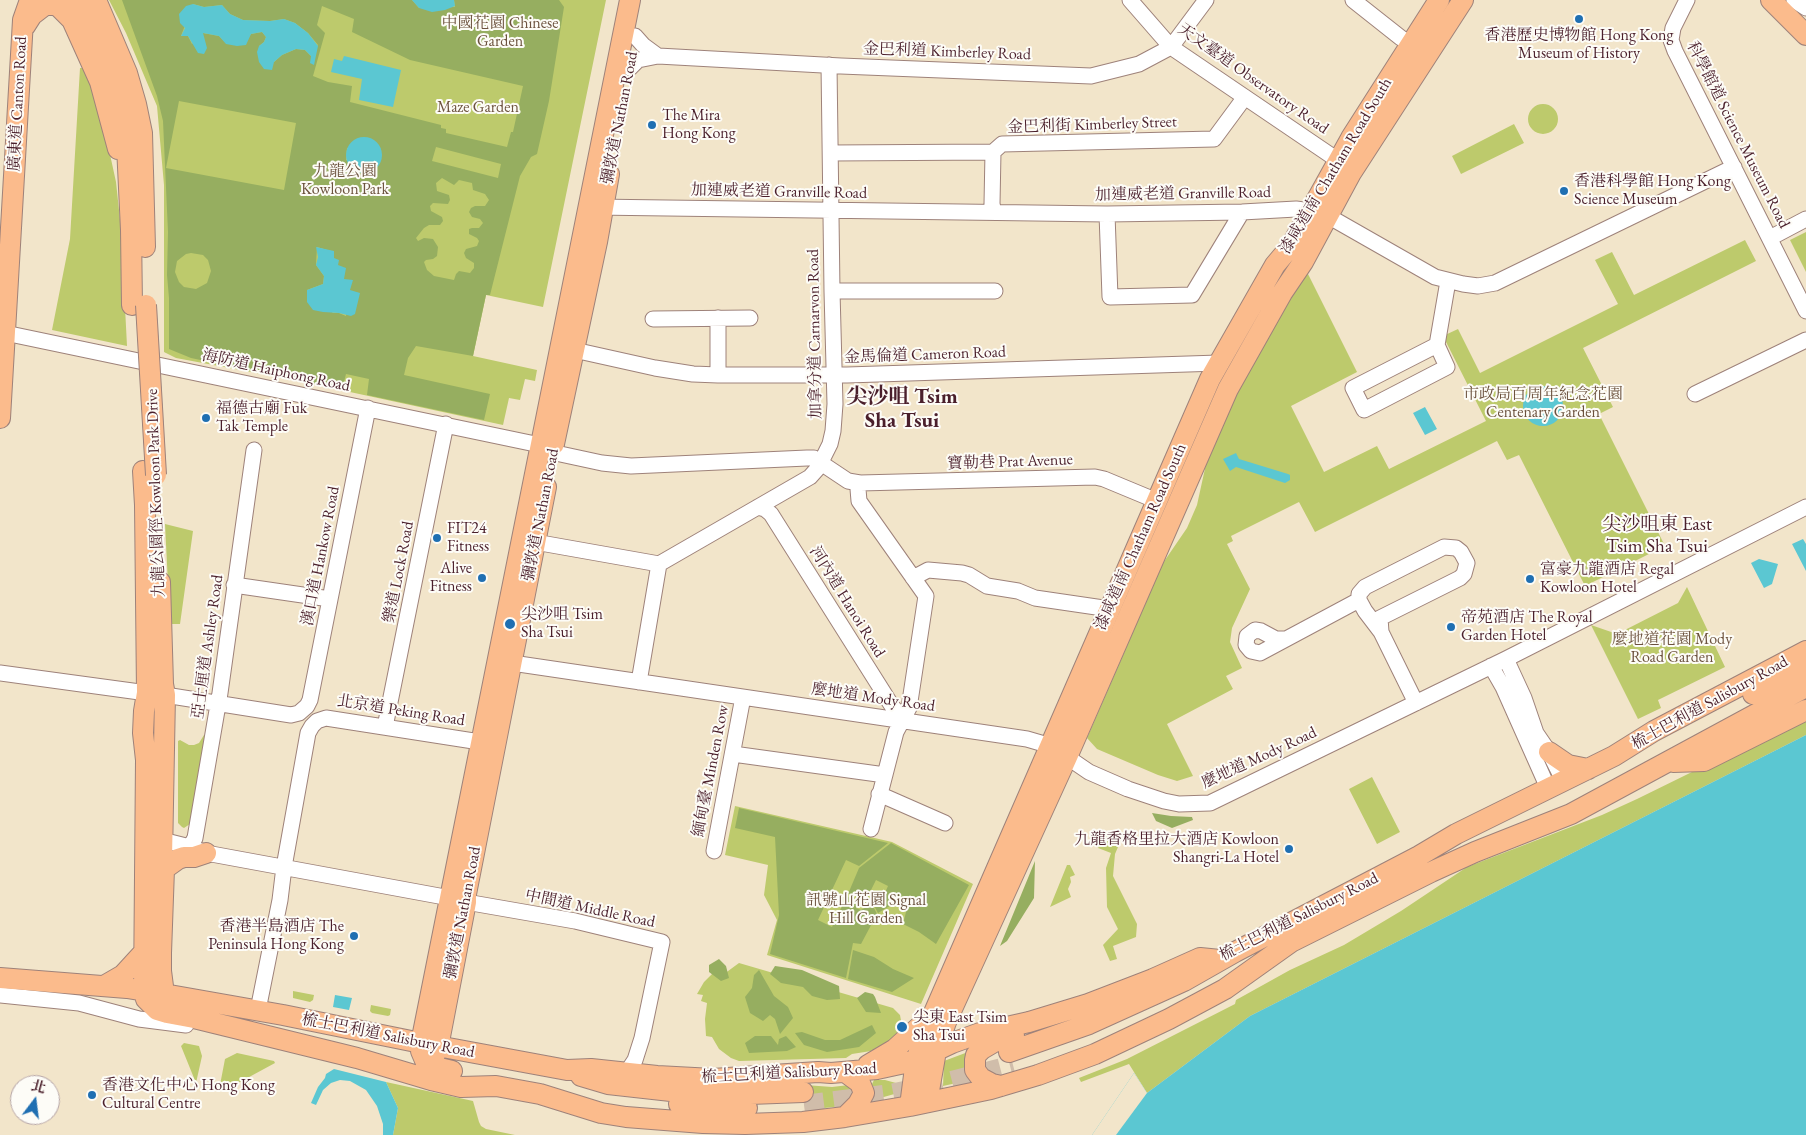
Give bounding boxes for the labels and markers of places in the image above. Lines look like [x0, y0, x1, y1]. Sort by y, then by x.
marker: 香港歷史博物館 Hong Kong Museum of History [1573, 13, 1585, 25]
place label: 香港歷史博物館 Hong Kong Museum of History [1485, 26, 1673, 64]
place label: The Mira Hong Kong [662, 106, 736, 144]
marker: The Mira Hong Kong [646, 119, 658, 131]
place label: 香港科學館 Hong Kong Science Museum [1574, 172, 1731, 210]
marker: 香港科學館 Hong Kong Science Museum [1558, 185, 1570, 197]
place label: 福德古廟 Fuk Tak Temple [216, 399, 307, 437]
marker: 福德古廟 Fuk Tak Temple [200, 412, 212, 424]
place label: FIT24 Fitness [447, 519, 489, 557]
marker: FIT24 Fitness [431, 532, 443, 544]
place label: Alive Fitness [430, 559, 472, 597]
place label: 富豪九龍酒店 Regal Kowloon Hotel [1540, 560, 1674, 598]
marker: Alive Fitness [476, 572, 488, 584]
marker: 富豪九龍酒店 Regal Kowloon Hotel [1524, 573, 1536, 585]
place label: 尖沙咀 Tsim Sha Tsui [521, 605, 603, 643]
place label: 帝苑酒店 The Royal Garden Hotel [1461, 608, 1593, 646]
marker: 尖沙咀 Tsim Sha Tsui [503, 617, 517, 631]
marker: 帝苑酒店 The Royal Garden Hotel [1445, 621, 1457, 633]
place label: 九龍香格里拉大酒店 Kowloon Shangri-La Hotel [1074, 830, 1279, 868]
marker: 九龍香格里拉大酒店 Kowloon Shangri-La Hotel [1283, 843, 1295, 855]
place label: 香港半島酒店 The Peninsula Hong Kong [208, 917, 344, 955]
marker: 香港半島酒店 The Peninsula Hong Kong [348, 930, 360, 942]
place label: 尖東 East Tsim Sha Tsui [913, 1008, 1007, 1046]
marker: 尖東 East Tsim Sha Tsui [895, 1020, 909, 1034]
place label: 香港文化中心 Hong Kong Cultural Centre [102, 1076, 275, 1114]
marker: 香港文化中心 Hong Kong Cultural Centre [86, 1089, 98, 1101]

